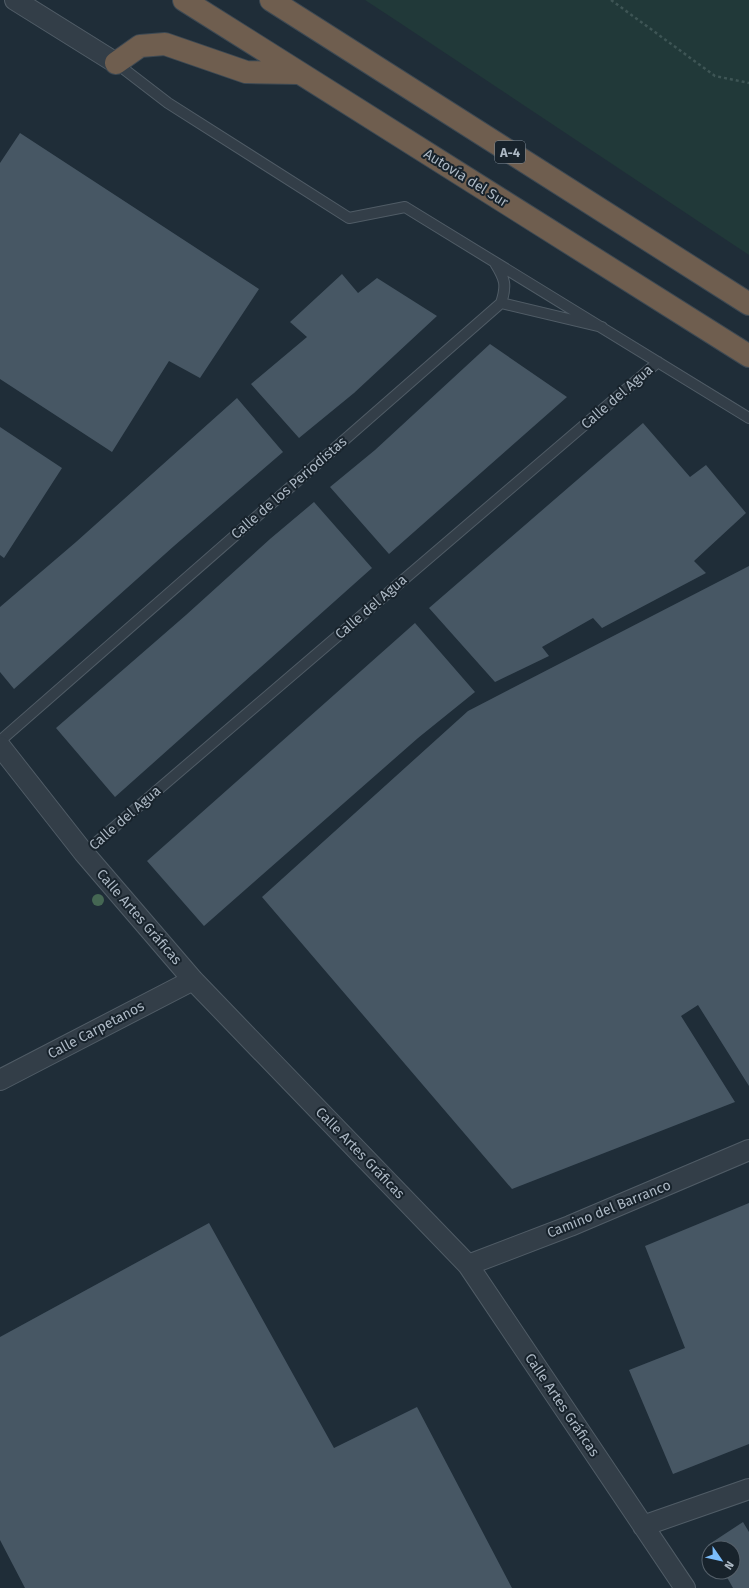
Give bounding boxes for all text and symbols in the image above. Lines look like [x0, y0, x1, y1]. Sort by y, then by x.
road number: A-4 [495, 141, 525, 163]
street label: Autovía del Sur [421, 145, 512, 211]
street label: Calle del Agua [578, 361, 656, 433]
street label: Calle de los Periodistas [228, 433, 351, 543]
street label: Calle del Agua [332, 571, 410, 643]
street label: Calle del Agua [86, 782, 164, 854]
street label: Calle Artes Gráficas [93, 866, 185, 968]
street label: Calle Carpetanos [45, 997, 148, 1063]
street label: Calle Artes Gráficas [312, 1104, 408, 1203]
street label: Camino del Barranco [545, 1176, 673, 1242]
street label: Calle Artes Gráficas [521, 1350, 603, 1460]
north arrow [701, 1540, 741, 1580]
text: N [721, 1559, 736, 1572]

